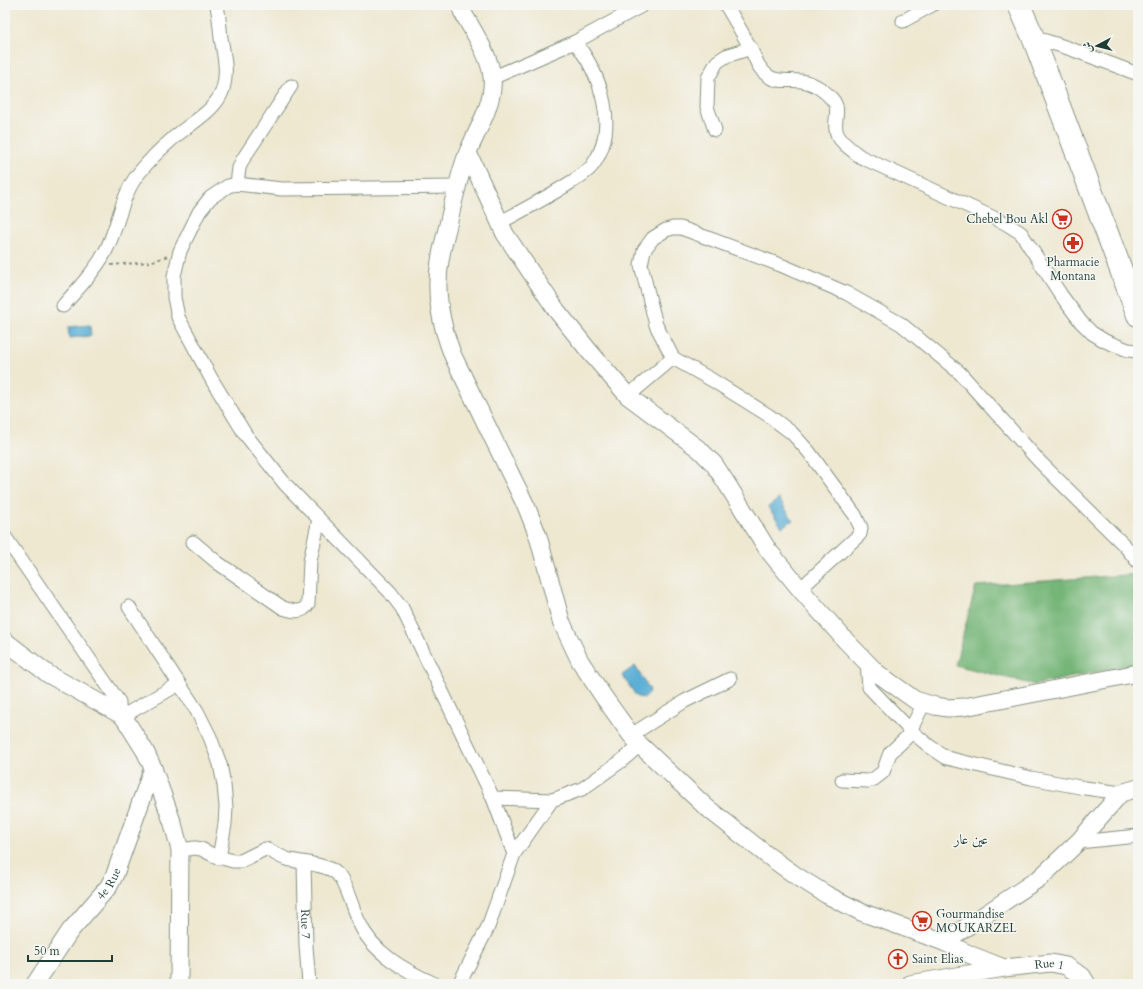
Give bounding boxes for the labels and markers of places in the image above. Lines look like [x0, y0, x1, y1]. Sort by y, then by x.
supermarket icon: Chebel Bou Akl [1051, 208, 1073, 230]
place label: Chebel Bou Akl [966, 211, 1048, 227]
pharmacy icon: Pharmacie Montana [1062, 232, 1084, 254]
place label: Pharmacie Montana [1047, 254, 1099, 284]
place label: Gourmandise MOUKARZEL [936, 906, 1017, 936]
supermarket icon: Gourmandise MOUKARZEL [911, 910, 933, 932]
church icon: Saint Elias [887, 948, 909, 970]
place label: Saint Elias [912, 951, 963, 967]

